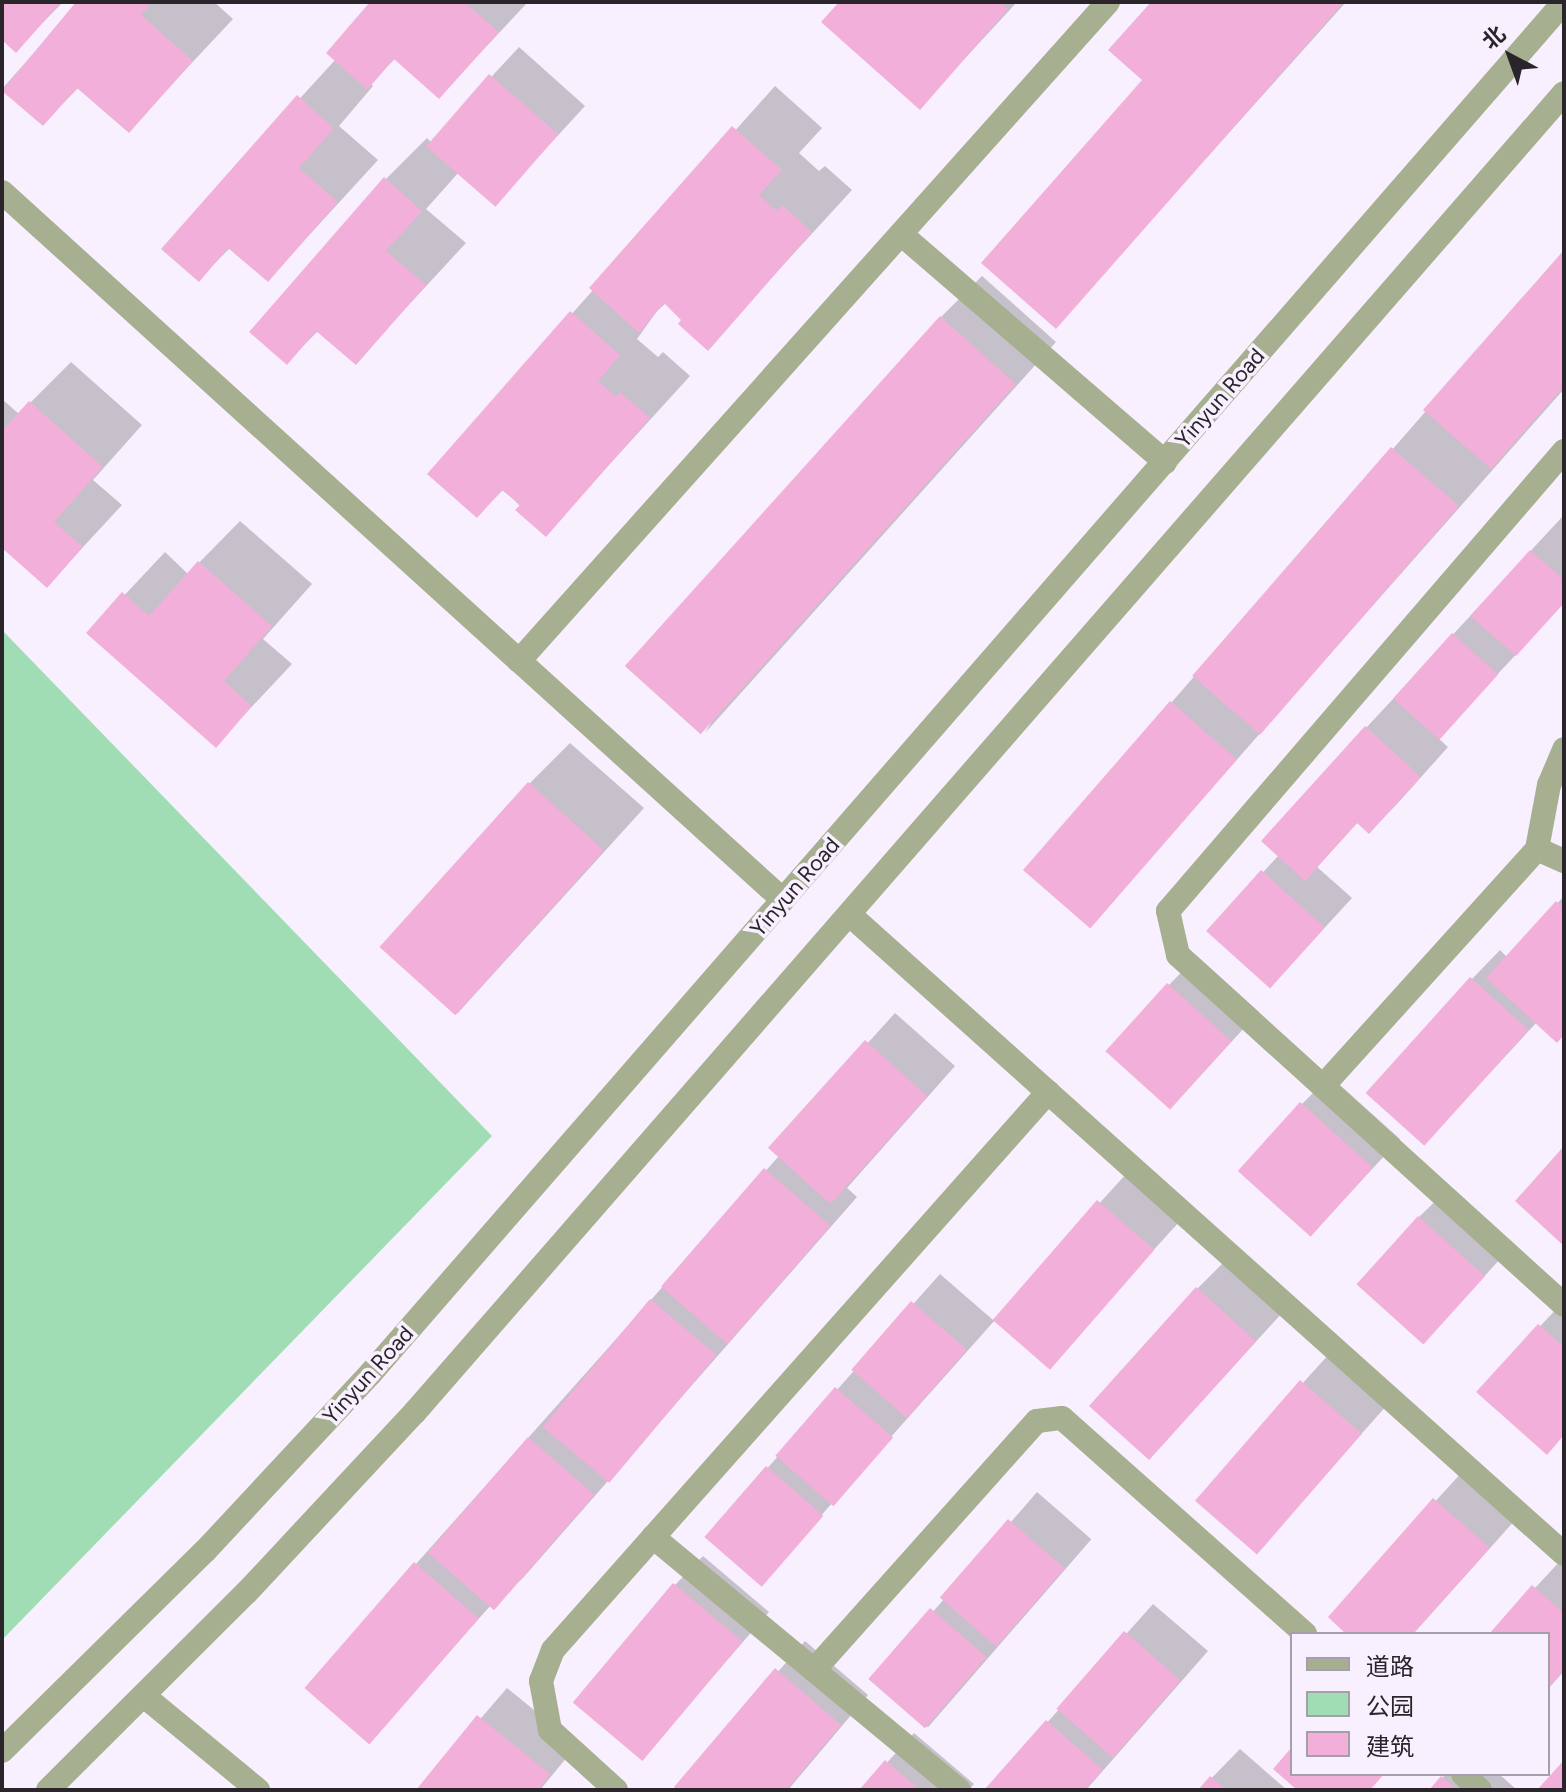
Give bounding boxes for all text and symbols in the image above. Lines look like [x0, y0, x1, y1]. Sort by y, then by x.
north arrow [1470, 16, 1550, 96]
text: 北 [1477, 20, 1511, 55]
street label: Yinyun Road [1170, 343, 1270, 453]
street label: Yinyun Road [745, 832, 845, 942]
street label: Yinyun Road [317, 1321, 419, 1429]
legend [1290, 1632, 1550, 1776]
text: 道路 [1366, 1652, 1414, 1681]
text: 公园 [1366, 1692, 1414, 1721]
text: 建筑 [1366, 1732, 1414, 1761]

